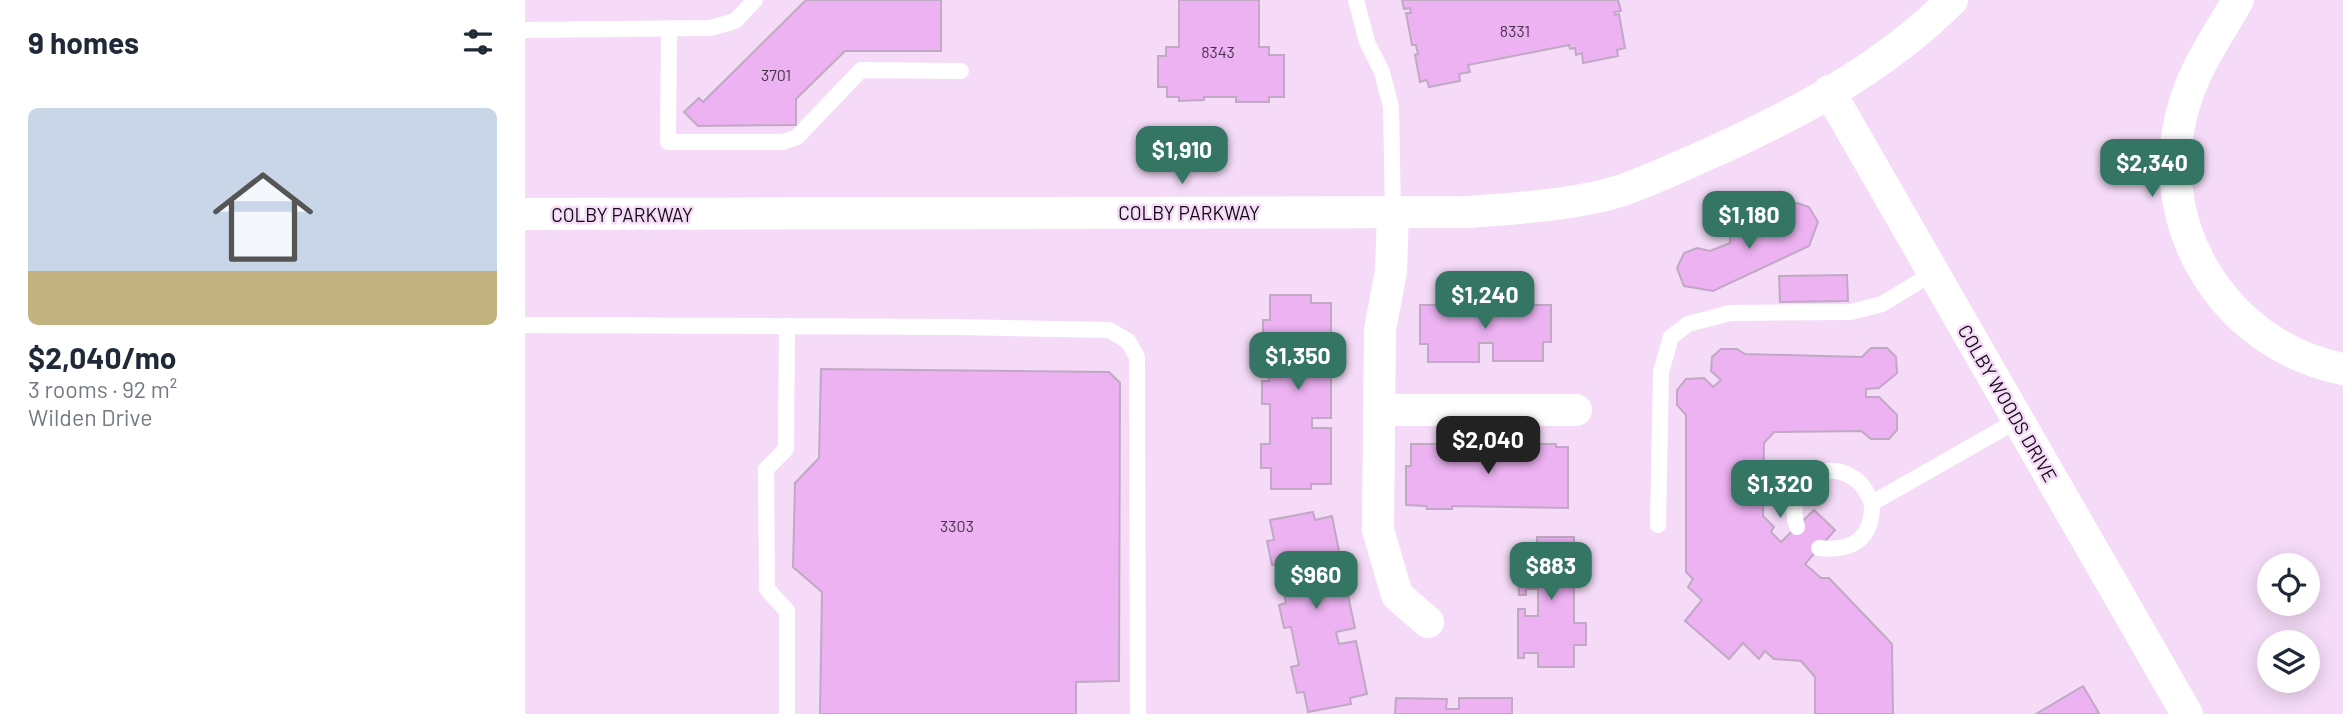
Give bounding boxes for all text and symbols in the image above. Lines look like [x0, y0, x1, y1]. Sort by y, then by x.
house number: 8331 [1500, 21, 1530, 40]
icon: filters [459, 23, 497, 61]
text: 9 homes [28, 24, 139, 60]
house number: 8343 [1201, 42, 1235, 61]
house number: 3701 [761, 65, 791, 84]
pin: $1,910 [1125, 127, 1239, 186]
text: $1,910 [1152, 135, 1212, 163]
pin: $2,340 [2095, 140, 2209, 199]
text: $2,340 [2116, 148, 2188, 176]
icon: home [200, 154, 326, 280]
pin: $1,180 [1692, 191, 1806, 251]
text: $1,180 [1718, 200, 1780, 228]
street label: COLBY PARKWAY [1118, 201, 1260, 224]
street label: COLBY PARKWAY [551, 203, 693, 226]
pin: $1,240 [1428, 272, 1542, 331]
text: $1,240 [1451, 280, 1519, 308]
street label: COLBY WOODS DRIVE [1954, 320, 2062, 486]
pin: $1,350 [1241, 332, 1355, 392]
text: $2,040/mo [28, 339, 176, 375]
text: $1,350 [1265, 341, 1331, 369]
text: 3 rooms · 92 m² [28, 375, 177, 403]
text: Wilden Drive [28, 403, 152, 431]
pin: $2,040 [1431, 416, 1545, 476]
text: $2,040 [1452, 425, 1524, 453]
pin: $1,320 [1723, 461, 1837, 520]
text: $1,320 [1747, 469, 1813, 497]
house number: 3303 [940, 516, 974, 535]
pin: $883 [1510, 542, 1592, 602]
text: $883 [1526, 551, 1576, 579]
pin: $960 [1275, 552, 1357, 611]
map controls [2257, 553, 2320, 693]
button: locate [2257, 553, 2320, 616]
text: $960 [1291, 560, 1341, 588]
button: layers [2257, 630, 2320, 693]

